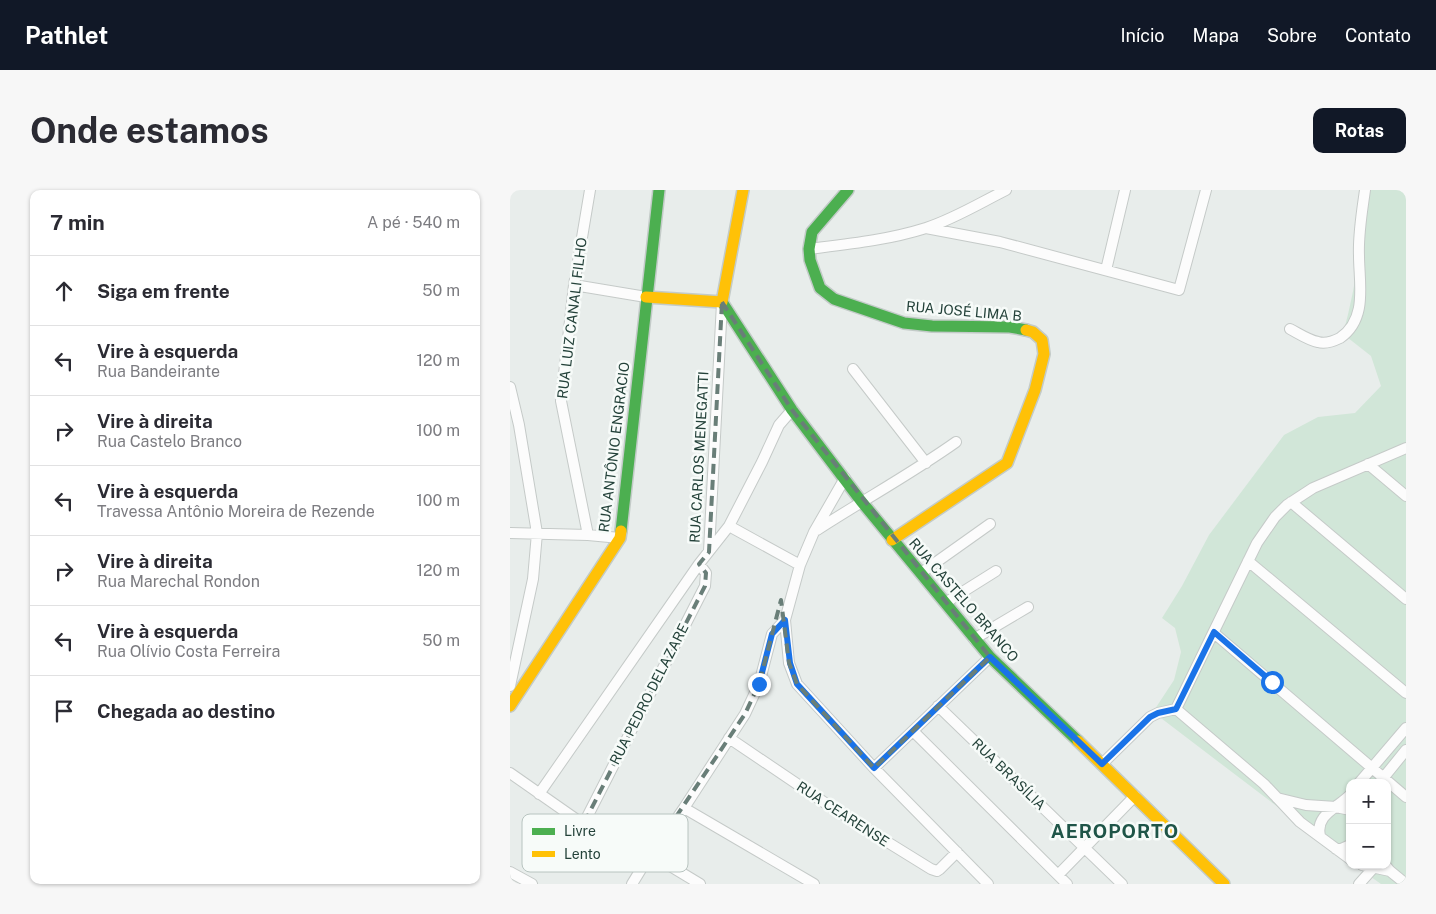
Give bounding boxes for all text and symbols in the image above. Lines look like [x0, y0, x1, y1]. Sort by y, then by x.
text: Pathlet [25, 21, 108, 49]
text: Início [1120, 25, 1165, 46]
text: Mapa [1193, 25, 1239, 46]
text: Sobre [1267, 25, 1317, 46]
text: Contato [1345, 25, 1411, 46]
button: Rotas [1313, 108, 1406, 153]
text: Onde estamos [30, 110, 269, 151]
text: 7 min [50, 210, 105, 235]
text: A pé · 540 m [367, 213, 460, 232]
street label: RUA LUIZ CANALI FILHO [554, 236, 590, 400]
icon: ahead [50, 277, 78, 305]
text: Siga em frente [97, 280, 230, 302]
text: 50 m [422, 281, 460, 300]
street label: RUA JOSÉ LIMA B [905, 297, 1023, 324]
text: Vire à esquerda [97, 340, 238, 362]
icon: left [50, 347, 78, 375]
text: 120 m [416, 351, 460, 370]
street label: RUA ANTÔNIO ENGRACIO [595, 361, 632, 533]
text: Rua Bandeirante [97, 362, 220, 381]
street label: RUA CARLOS MENEGATTI [687, 371, 711, 543]
text: Vire à direita [97, 410, 213, 432]
icon: right [50, 417, 78, 445]
text: 100 m [416, 421, 460, 440]
text: Rua Castelo Branco [97, 432, 242, 451]
text: Vire à esquerda [97, 480, 238, 502]
icon: left [50, 487, 78, 515]
text: 100 m [416, 491, 460, 510]
text: Travessa Antônio Moreira de Rezende [97, 502, 375, 521]
street label: RUA CASTELO BRANCO [906, 535, 1022, 665]
text: Vire à direita [97, 550, 213, 572]
icon: right [50, 557, 78, 585]
text: 120 m [416, 561, 460, 580]
text: Rua Marechal Rondon [97, 572, 260, 591]
text: Vire à esquerda [97, 620, 238, 642]
street label: RUA PEDRO DELAZARE [606, 621, 692, 767]
icon: left [50, 627, 78, 655]
text: 50 m [422, 631, 460, 650]
text: Rua Olívio Costa Ferreira [97, 642, 280, 661]
route start [1261, 671, 1284, 694]
route end [748, 673, 771, 696]
icon: arrive [50, 697, 78, 725]
text: Chegada ao destino [97, 700, 275, 722]
street label: RUA BRASÍLIA [969, 734, 1050, 813]
street label: RUA CEARENSE [794, 778, 892, 850]
map controls [1346, 779, 1391, 869]
button: + [1346, 779, 1391, 824]
legend [522, 814, 688, 872]
district label: AEROPORTO [1051, 820, 1179, 842]
text: Livre [564, 823, 596, 839]
button: − [1346, 824, 1391, 869]
text: Lento [564, 846, 601, 862]

